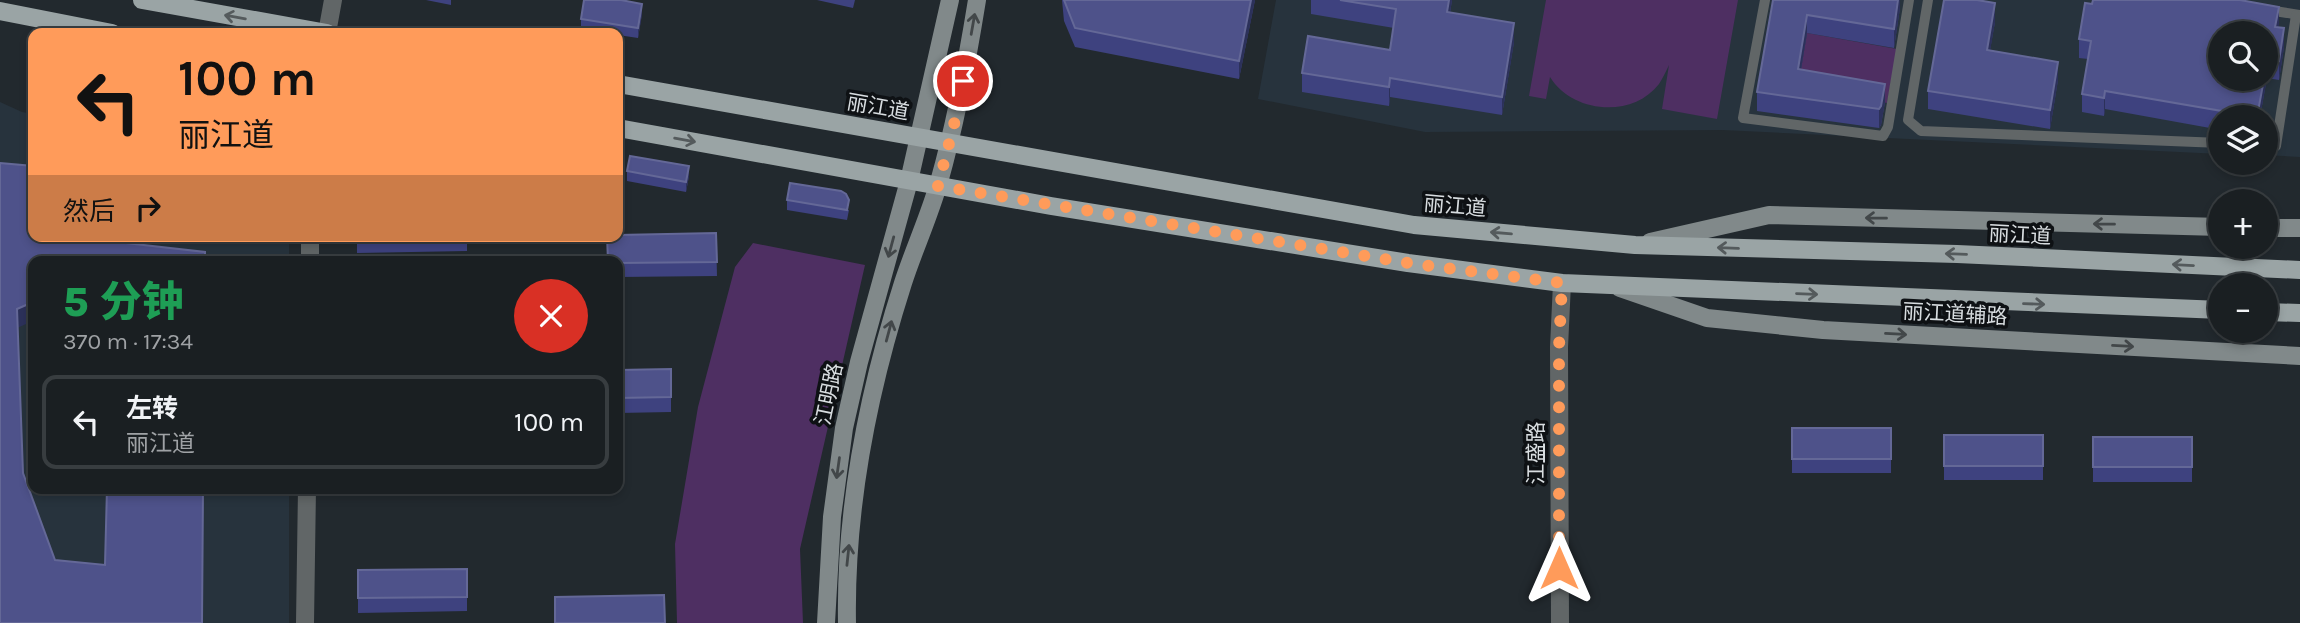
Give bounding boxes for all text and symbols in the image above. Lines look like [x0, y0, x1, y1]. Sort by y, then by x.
one-way arrow [224, 10, 247, 23]
one-way arrow [967, 13, 980, 36]
map controls [2208, 21, 2278, 343]
button: search [2208, 21, 2278, 91]
text: 100 m [178, 50, 316, 107]
pin [933, 51, 993, 111]
icon: left [63, 56, 154, 147]
icon: arrive [944, 62, 982, 100]
street label: 丽江道 [845, 90, 911, 124]
button: layers [2208, 105, 2278, 175]
text: 丽江道 [178, 117, 274, 154]
one-way arrow [673, 134, 696, 147]
icon: right [129, 189, 167, 227]
button: + [2208, 189, 2278, 259]
street label: 丽江道 [1423, 191, 1487, 221]
text: 然后 [63, 196, 115, 227]
one-way arrow [1865, 211, 1888, 225]
one-way arrow [2092, 217, 2115, 230]
street label: 丽江道 [1988, 221, 2052, 249]
one-way arrow [1490, 226, 1513, 239]
one-way arrow [884, 235, 897, 257]
one-way arrow [1717, 241, 1740, 254]
one-way arrow [1944, 248, 1967, 261]
one-way arrow [2172, 258, 2195, 271]
button: − [2208, 273, 2278, 343]
text: 5 分钟 [63, 277, 184, 327]
button: close [514, 279, 588, 353]
one-way arrow [1795, 288, 1818, 301]
one-way arrow [2023, 297, 2046, 310]
street label: 丽江道辅路 [1902, 299, 2008, 329]
one-way arrow [883, 320, 896, 343]
text: 370 m · 17:34 [63, 328, 193, 355]
one-way arrow [1884, 328, 1907, 341]
one-way arrow [2111, 340, 2134, 353]
street label: 江明路 [811, 361, 847, 427]
text: 左转 [126, 393, 178, 424]
icon: left [67, 403, 105, 441]
text: 100 m [514, 407, 584, 438]
street label: 江盛路 [1524, 422, 1548, 485]
text: 丽江道 [126, 430, 195, 457]
one-way arrow [832, 456, 845, 478]
position arrow [1522, 531, 1596, 605]
one-way arrow [842, 544, 855, 567]

